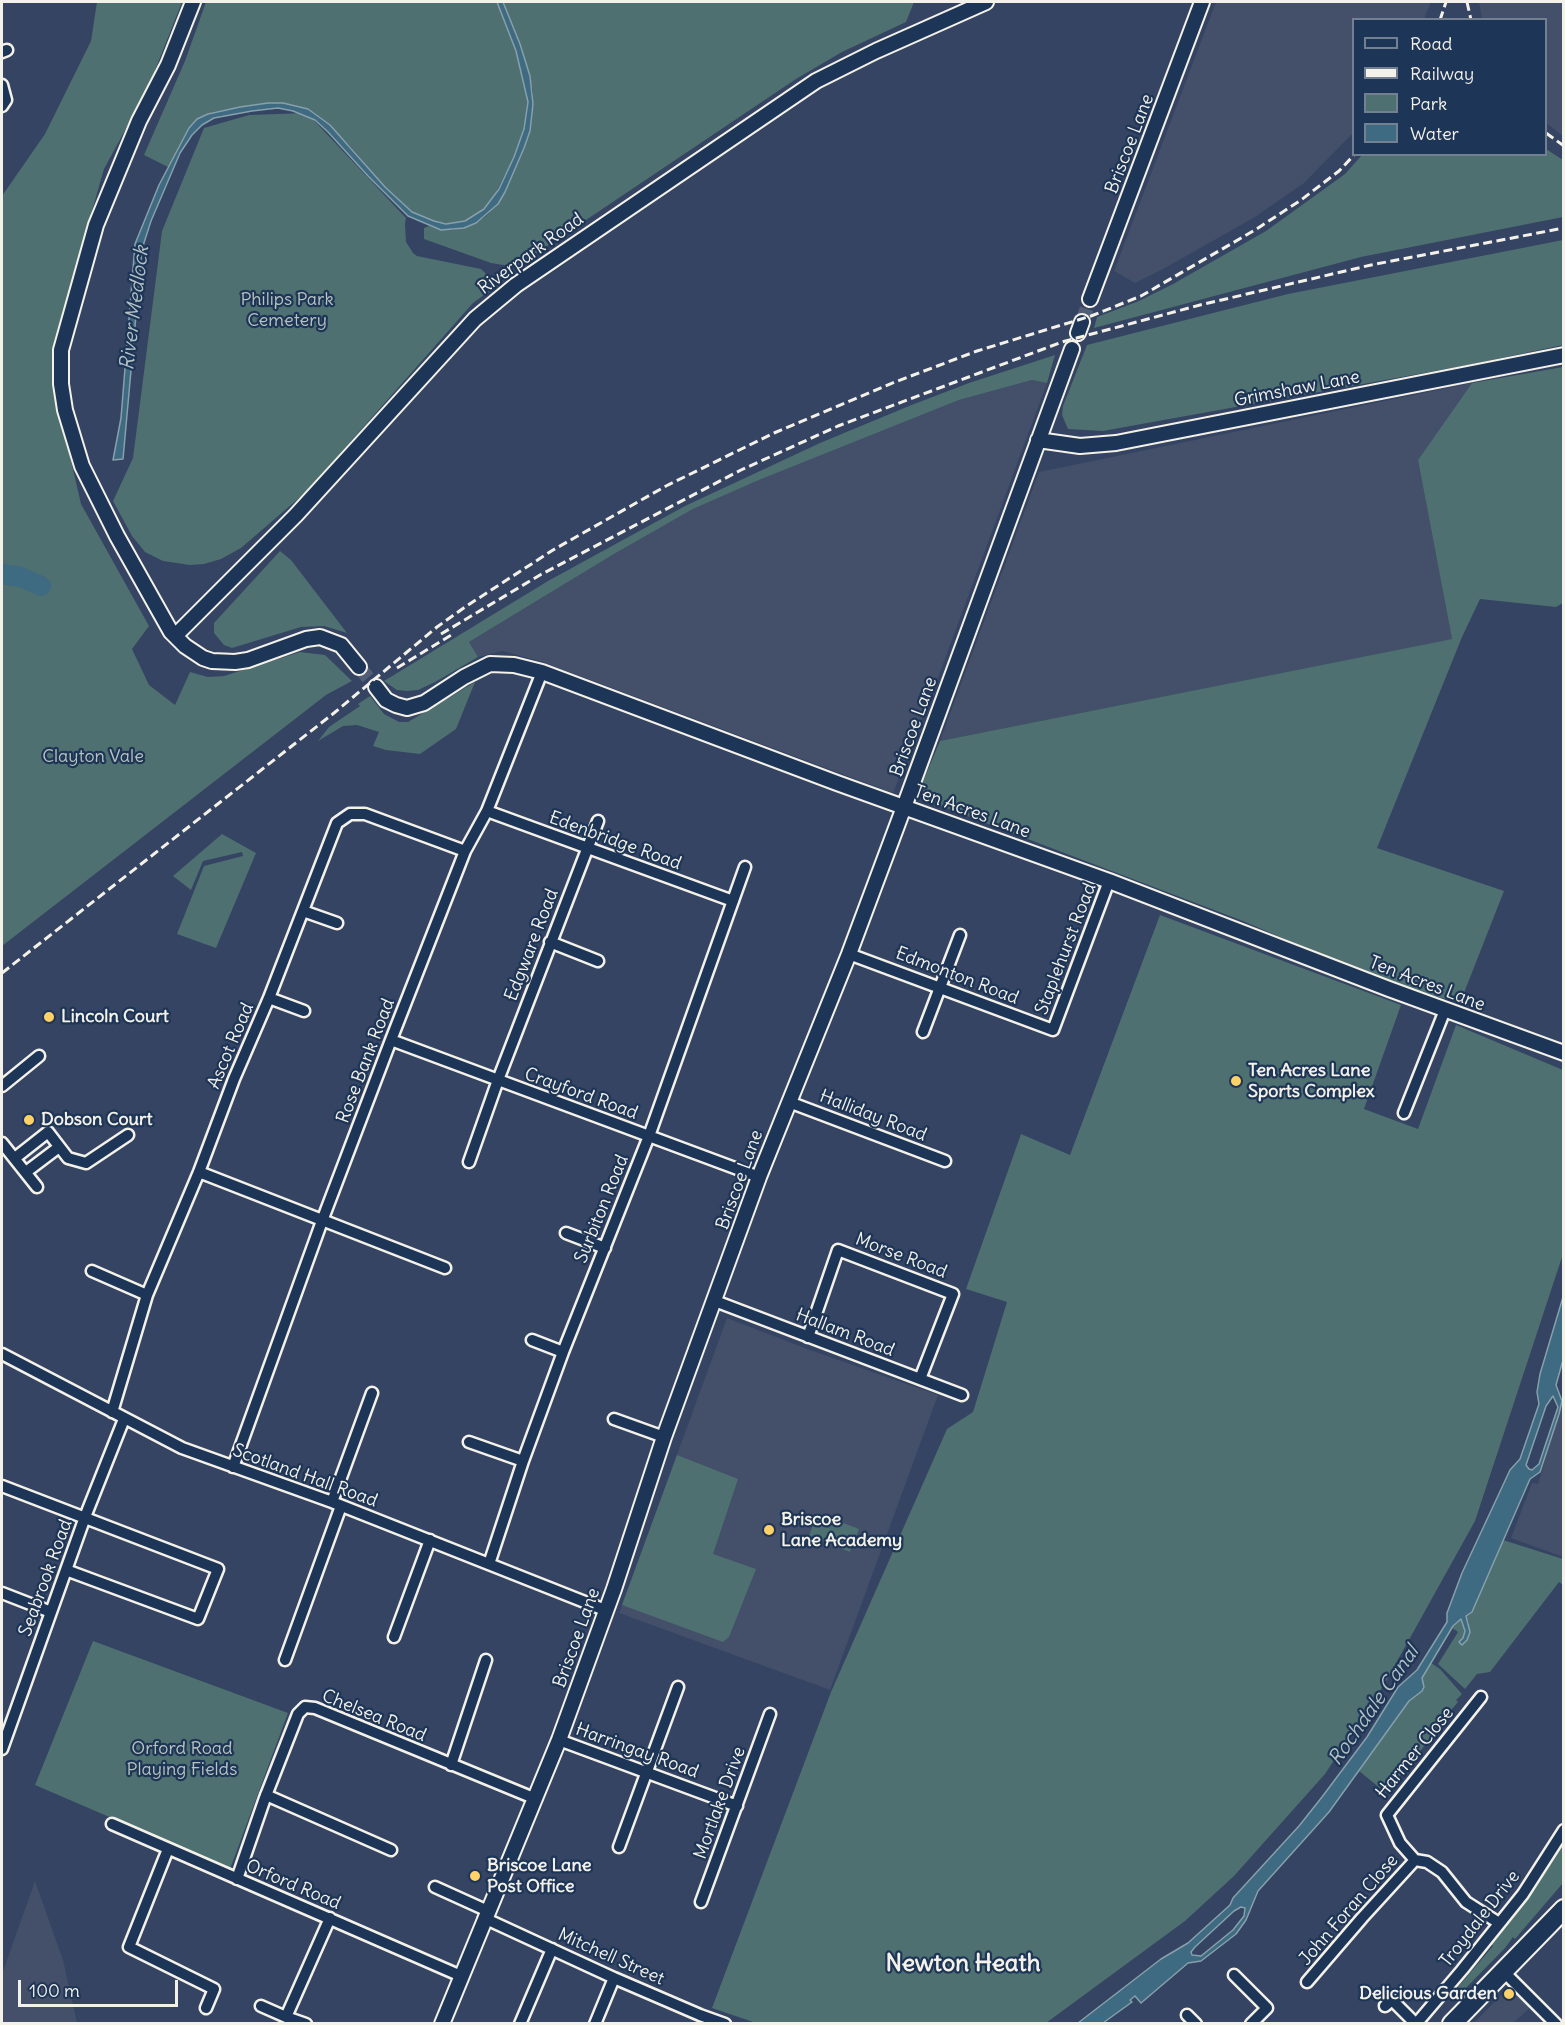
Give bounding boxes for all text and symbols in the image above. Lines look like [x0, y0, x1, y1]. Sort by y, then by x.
legend [1352, 18, 1547, 156]
text: Road [1410, 32, 1452, 55]
text: Railway [1410, 62, 1474, 85]
street label: Briscoe Lane [1101, 91, 1159, 197]
text: Park [1410, 92, 1447, 115]
text: Water [1410, 122, 1459, 145]
street label: Riverpark Road [474, 209, 588, 299]
water label: River Medlock [115, 244, 155, 372]
park label: Philips Park Cemetery [240, 289, 334, 332]
street label: Grimshaw Lane [1232, 366, 1362, 412]
street label: Briscoe Lane [886, 674, 942, 780]
park label: Clayton Vale [42, 746, 144, 768]
street label: Ten Acres Lane [911, 781, 1033, 843]
street label: Edenbridge Road [546, 807, 684, 875]
street label: Staplehurst Road [1031, 880, 1101, 1018]
street label: Edgware Road [501, 886, 563, 1004]
street label: Edmonton Road [892, 943, 1022, 1009]
street label: Ten Acres Lane [1366, 952, 1488, 1016]
street label: Rose Bank Road [332, 996, 400, 1126]
street label: Ascot Road [203, 1000, 259, 1092]
place label: Lincoln Court [61, 1006, 169, 1028]
marker: Lincoln Court [42, 1010, 56, 1024]
place label: Ten Acres Lane Sports Complex [1248, 1060, 1375, 1102]
street label: Crayford Road [521, 1063, 641, 1125]
marker: Ten Acres Lane Sports Complex [1229, 1074, 1243, 1088]
street label: Halliday Road [816, 1086, 930, 1146]
place label: Dobson Court [41, 1109, 153, 1131]
marker: Dobson Court [22, 1113, 36, 1127]
street label: Briscoe Lane [712, 1127, 768, 1233]
street label: Surbiton Road [570, 1152, 634, 1266]
street label: Morse Road [852, 1229, 950, 1283]
street label: Hallam Road [793, 1304, 897, 1362]
street label: Scotland Hall Road [230, 1440, 380, 1512]
place label: Briscoe Lane Academy [781, 1509, 902, 1552]
street label: Seabrook Road [15, 1517, 77, 1639]
marker: Briscoe Lane Academy [762, 1523, 776, 1537]
street label: Briscoe Lane [549, 1585, 605, 1691]
water label: Rochdale Canal [1324, 1642, 1424, 1770]
street label: Chelsea Road [319, 1685, 429, 1747]
street label: Harmer Close [1372, 1703, 1458, 1803]
street label: Harringay Road [573, 1719, 701, 1783]
park label: Orford Road Playing Fields [127, 1738, 237, 1780]
street label: Mortlake Drive [690, 1744, 750, 1862]
street label: John Foran Close [1295, 1850, 1403, 1970]
street label: Orford Road [242, 1855, 344, 1915]
place label: Briscoe Lane Post Office [487, 1855, 592, 1898]
street label: Troydale Drive [1435, 1866, 1525, 1972]
marker: Briscoe Lane Post Office [468, 1869, 482, 1883]
street label: Mitchell Street [554, 1924, 668, 1990]
district label: Newton Heath [885, 1950, 1041, 1978]
scale bar [21, 1968, 182, 2006]
text: 100 m [29, 1979, 80, 2002]
place label: Delicious Garden [1359, 1983, 1497, 2005]
marker: Delicious Garden [1502, 1987, 1516, 2001]

